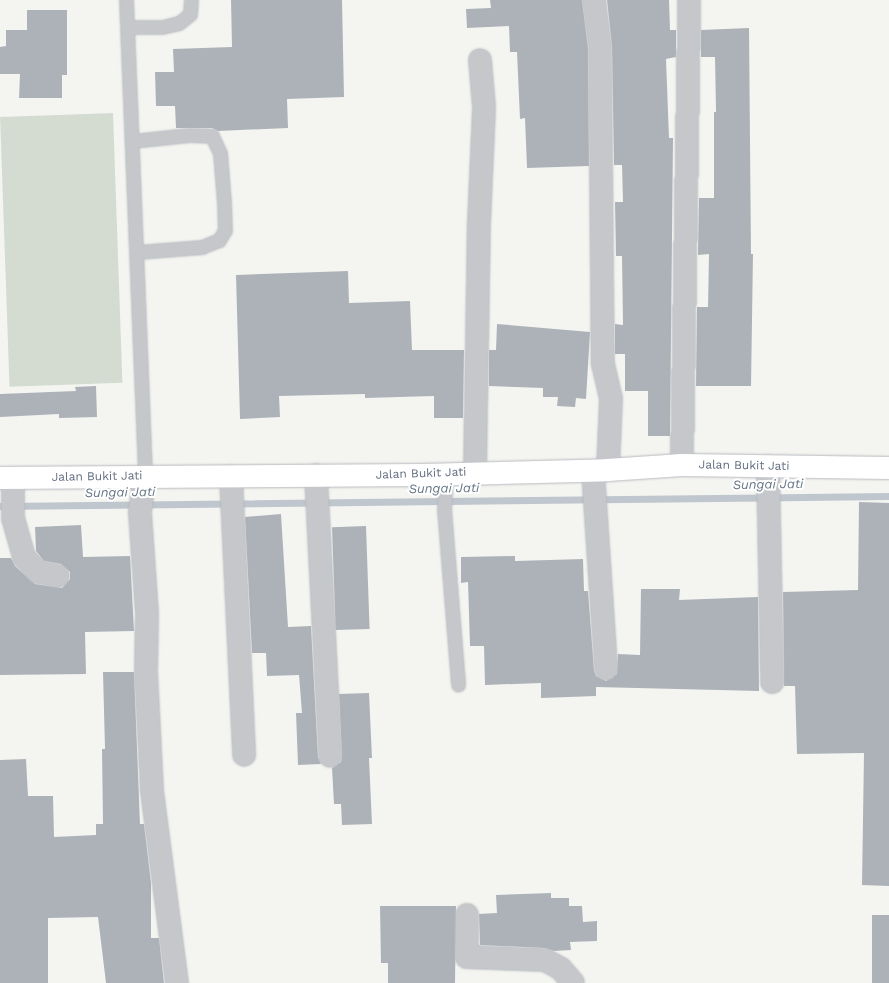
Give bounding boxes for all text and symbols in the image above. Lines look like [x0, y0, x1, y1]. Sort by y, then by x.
street label: Jalan Bukit Jati [698, 458, 790, 474]
street label: Jalan Bukit Jati [375, 465, 467, 483]
street label: Jalan Bukit Jati [51, 469, 143, 485]
water label: Sungai Jati [732, 477, 804, 493]
water label: Sungai Jati [408, 481, 480, 497]
water label: Sungai Jati [84, 485, 156, 501]

